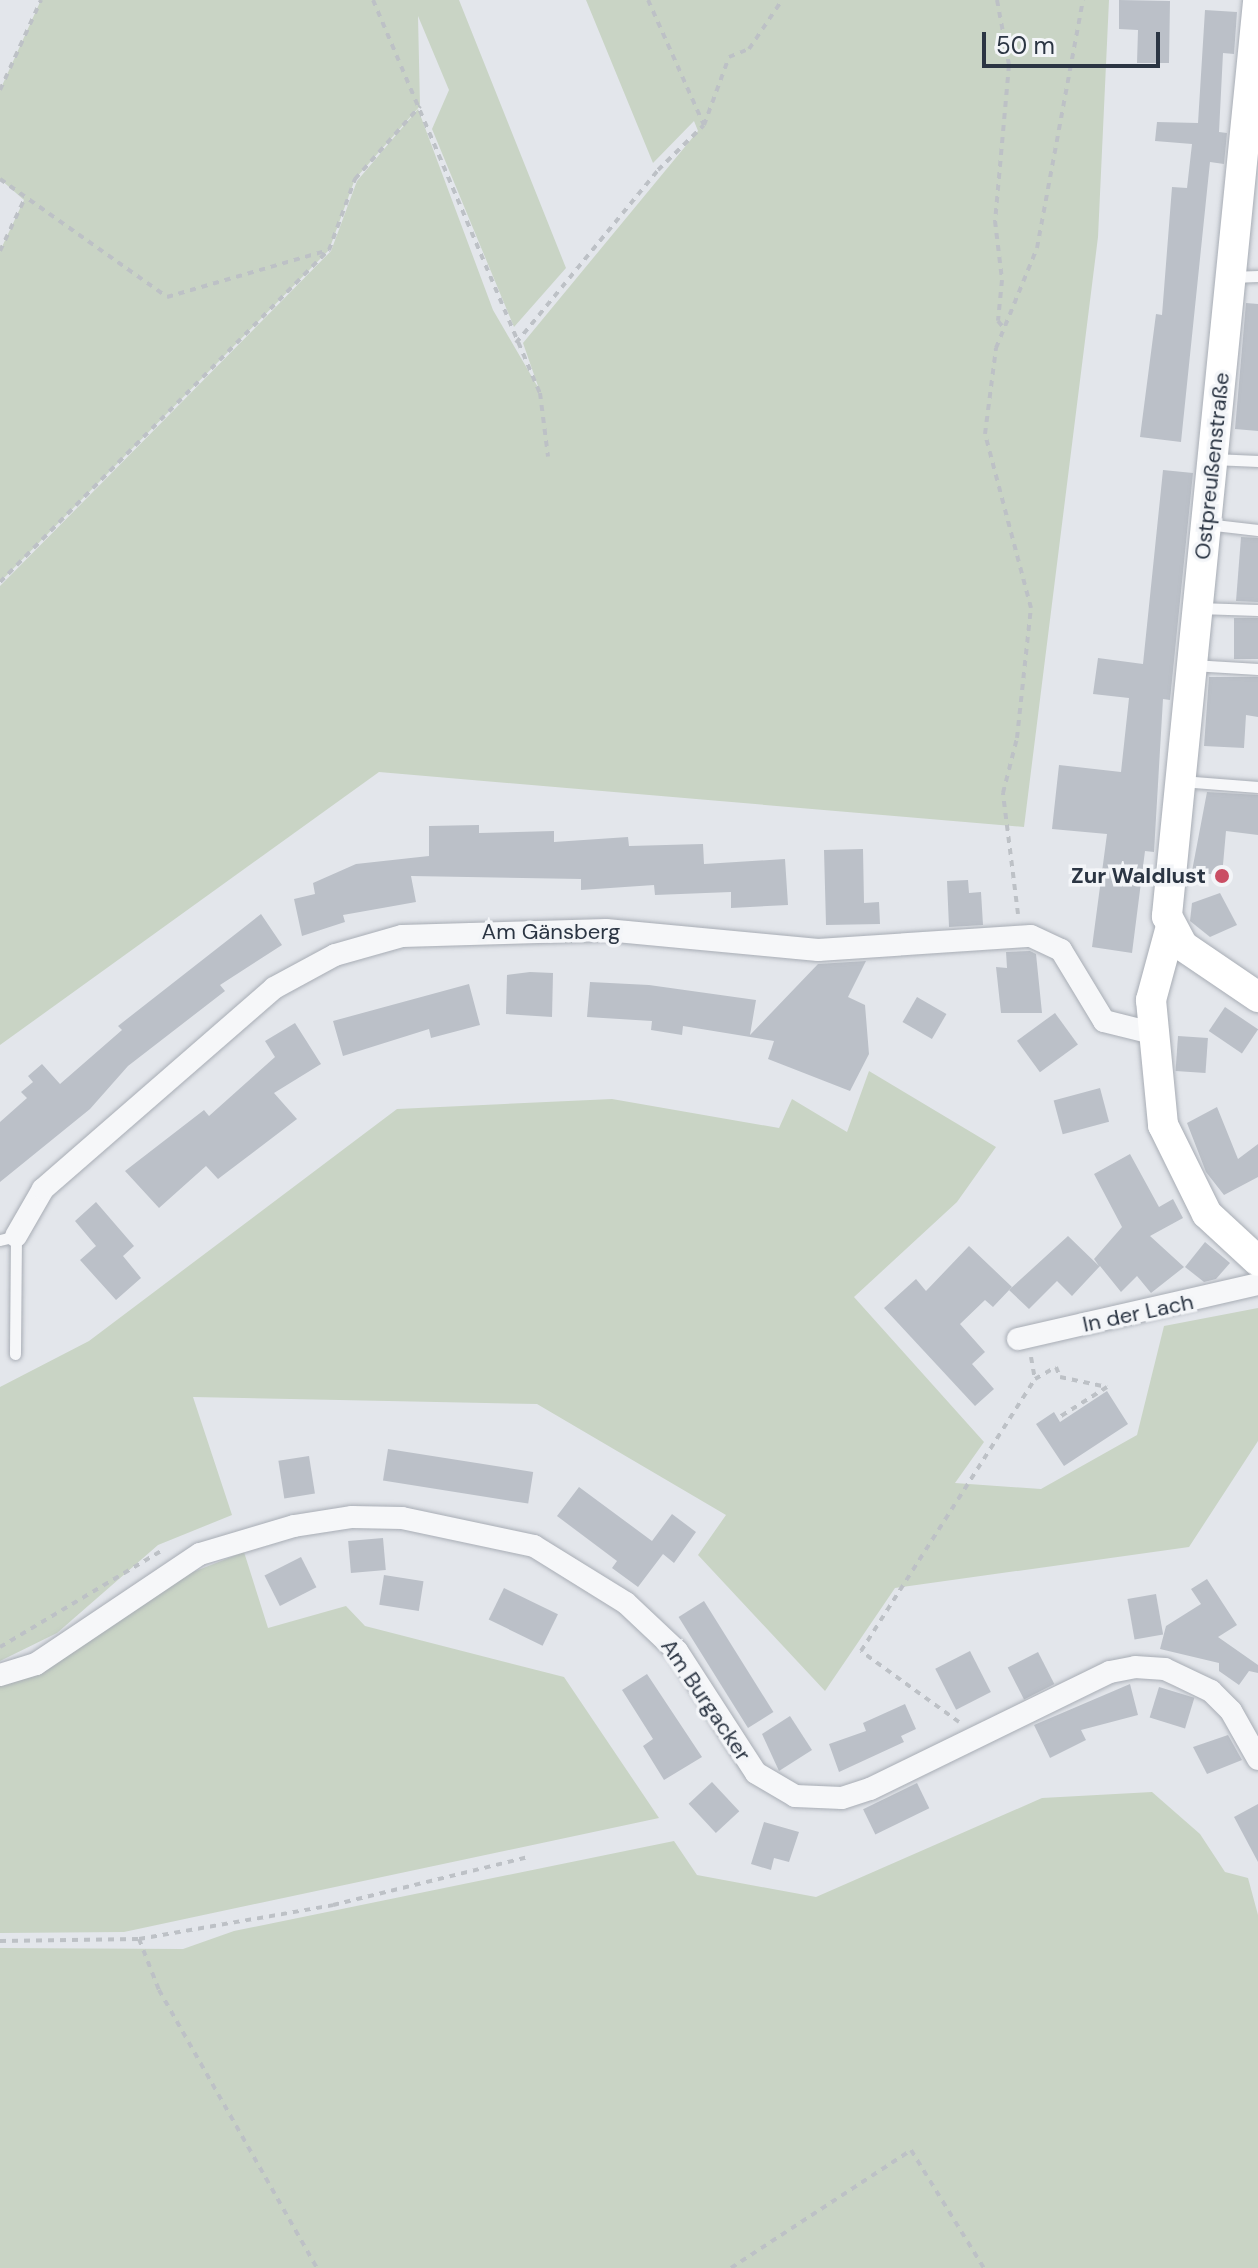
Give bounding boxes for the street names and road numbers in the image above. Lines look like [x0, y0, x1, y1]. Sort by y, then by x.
street label: Ostpreußenstraße [1189, 371, 1235, 561]
street label: Am Gänsberg [482, 919, 620, 945]
street label: In der Lach [1080, 1288, 1196, 1338]
street label: Am Burgacker [655, 1634, 757, 1766]

